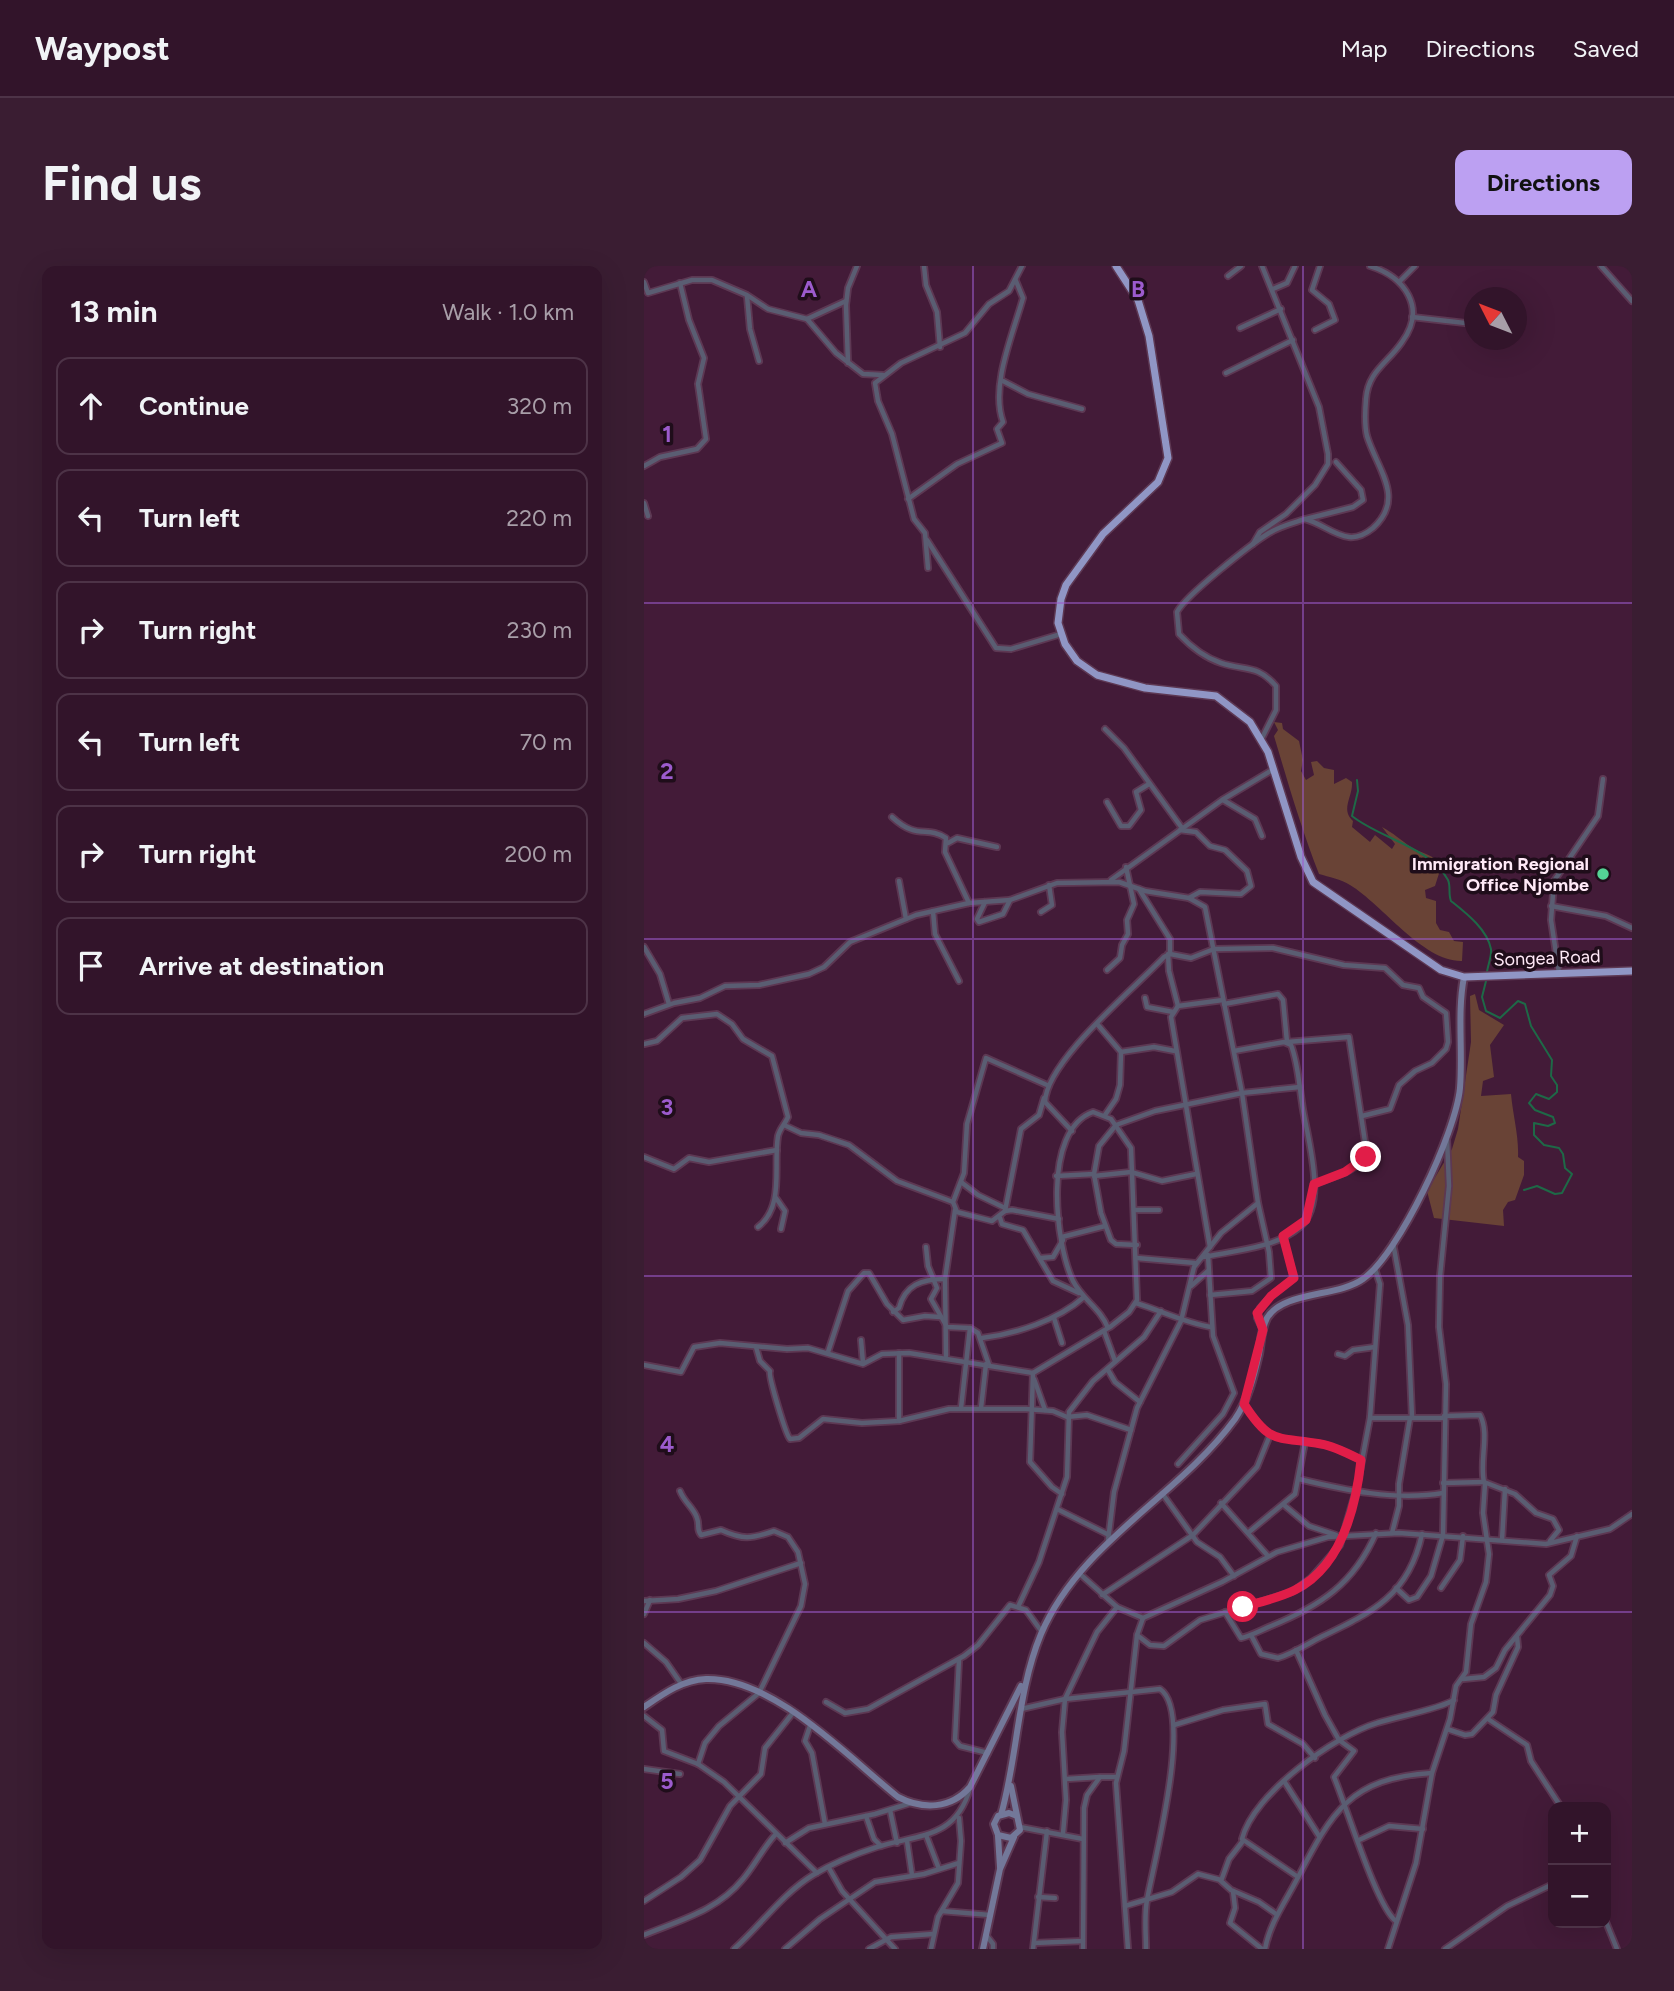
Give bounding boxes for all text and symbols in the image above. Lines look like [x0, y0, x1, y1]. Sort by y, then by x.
text: Waypost [35, 29, 170, 68]
text: Map [1341, 34, 1387, 63]
text: Directions [1425, 34, 1535, 63]
text: Saved [1573, 34, 1639, 63]
button: Directions [1455, 150, 1632, 215]
text: Find us [42, 153, 201, 212]
text: A [801, 275, 818, 303]
text: B [1131, 275, 1145, 303]
north arrow [1464, 287, 1527, 350]
text: 13 min [70, 293, 158, 330]
text: Walk · 1.0 km [442, 298, 574, 326]
icon: ahead [72, 387, 110, 425]
text: Continue [139, 390, 249, 422]
text: 320 m [507, 392, 572, 420]
text: 1 [662, 420, 672, 448]
icon: left [72, 499, 110, 537]
text: Turn left [139, 502, 240, 534]
text: 220 m [506, 504, 572, 532]
icon: right [72, 611, 110, 649]
text: Turn right [139, 614, 256, 646]
text: 230 m [507, 616, 572, 644]
icon: left [72, 723, 110, 761]
text: Turn left [139, 726, 240, 758]
text: 70 m [520, 728, 572, 756]
text: 2 [660, 757, 674, 785]
icon: right [72, 835, 110, 873]
text: Turn right [139, 838, 256, 870]
text: 200 m [504, 840, 572, 868]
place label: Immigration Regional Office Njombe [1412, 853, 1589, 896]
marker: Immigration Regional Office Njombe [1595, 866, 1611, 882]
street label: Songea Road [1493, 945, 1601, 971]
icon: arrive [72, 947, 110, 985]
text: Arrive at destination [139, 950, 384, 982]
text: 3 [661, 1093, 673, 1121]
route end [1350, 1141, 1381, 1172]
text: 4 [660, 1430, 674, 1458]
route start [1227, 1591, 1258, 1622]
text: 5 [660, 1767, 674, 1795]
map controls [1548, 1802, 1611, 1928]
button: + [1548, 1802, 1611, 1865]
button: − [1548, 1865, 1611, 1928]

